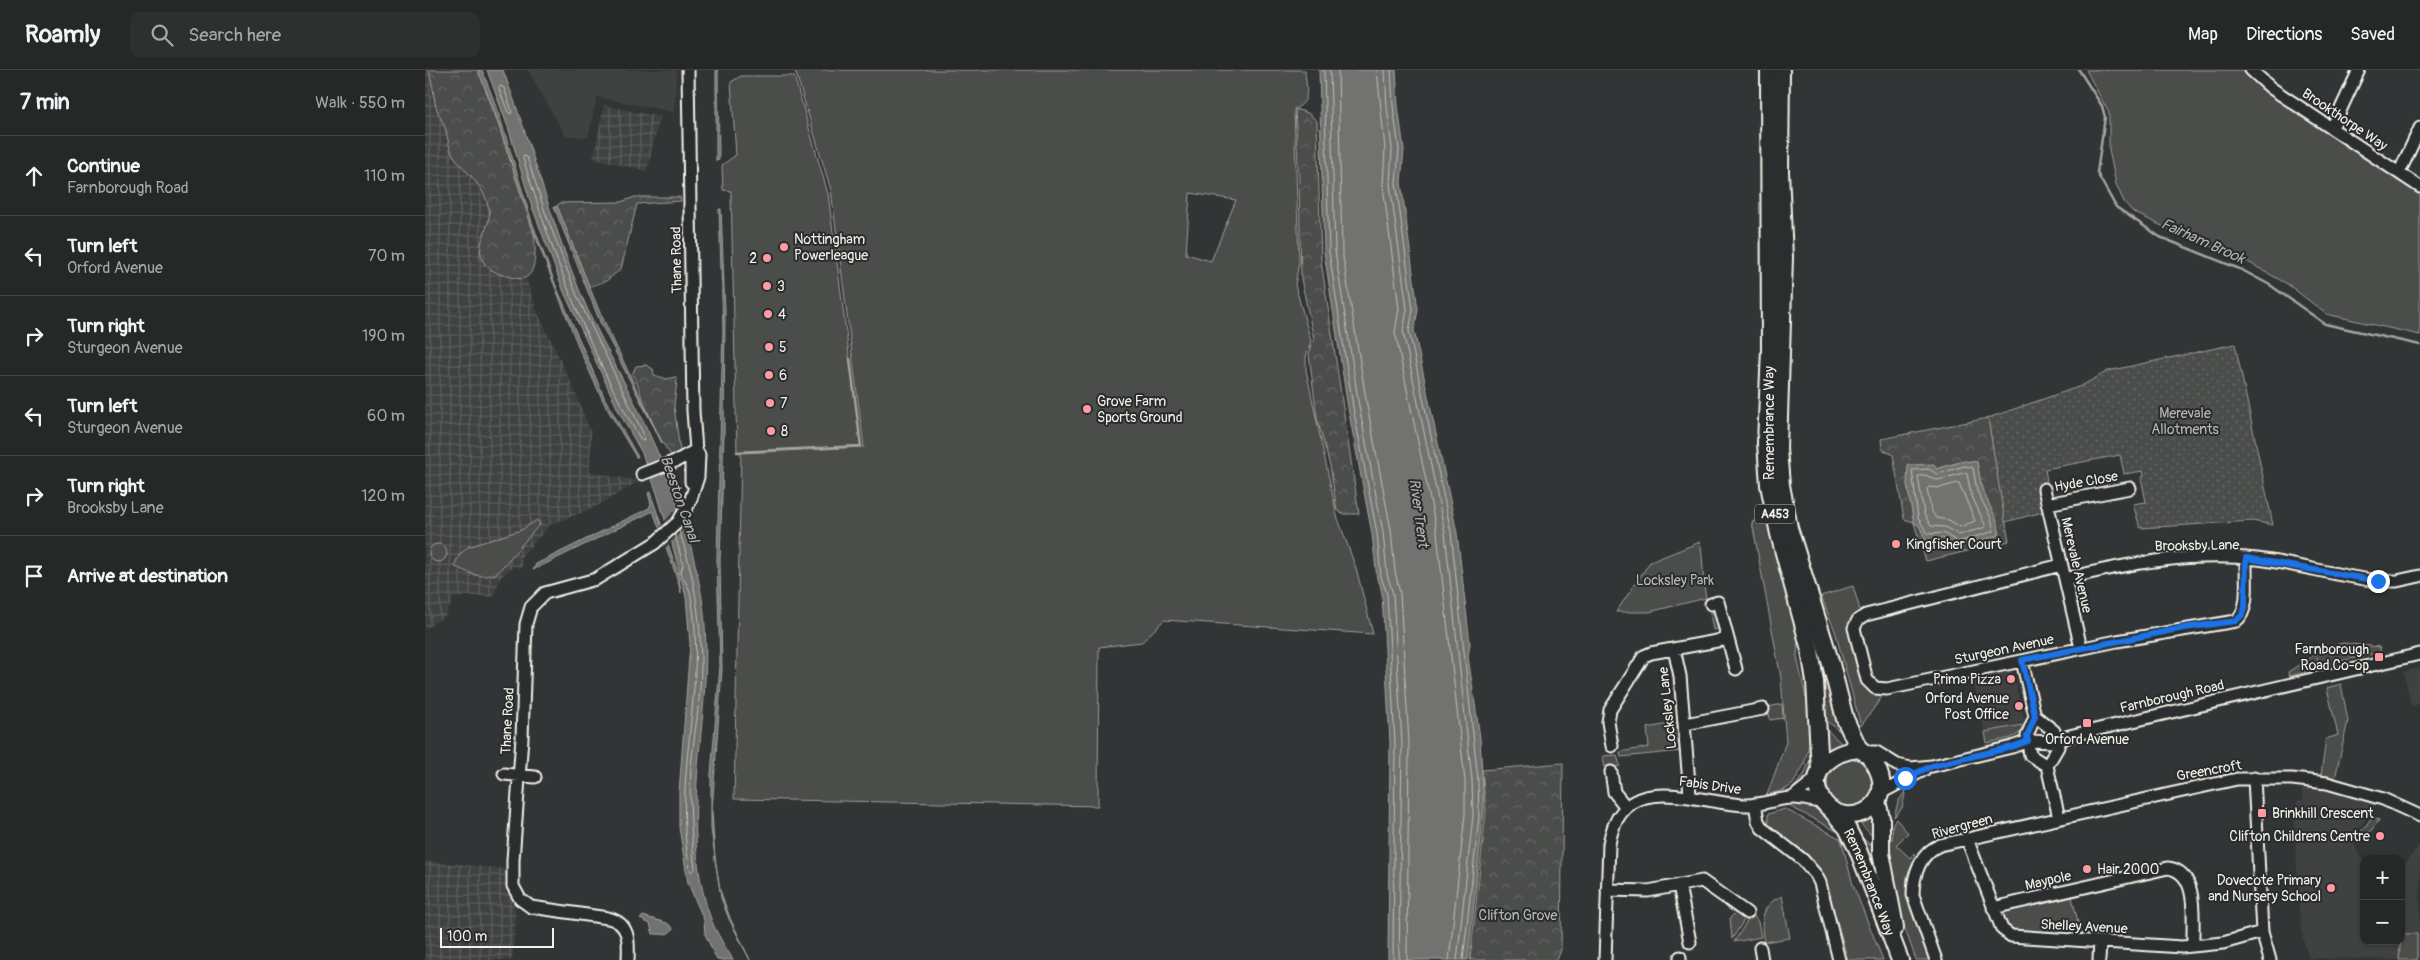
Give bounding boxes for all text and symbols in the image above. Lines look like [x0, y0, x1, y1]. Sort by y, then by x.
search box [130, 12, 480, 57]
text: Roamly [25, 20, 100, 49]
icon: search [148, 21, 176, 49]
text: Search here [188, 23, 281, 47]
text: Map [2188, 23, 2218, 46]
text: Directions [2246, 23, 2322, 46]
text: Saved [2350, 23, 2395, 46]
street label: Brookthorpe Way [2299, 85, 2391, 154]
text: 7 min [20, 89, 70, 116]
text: Walk · 550 m [315, 93, 405, 113]
text: Continue [67, 154, 140, 178]
icon: ahead [20, 162, 48, 190]
text: 110 m [364, 166, 405, 186]
text: Farnborough Road [67, 178, 189, 198]
water label: Fairham Brook [2158, 215, 2249, 269]
street label: Thane Road [667, 226, 686, 294]
place label: Nottingham Powerleague [794, 231, 868, 264]
text: Turn left [67, 234, 137, 258]
marker: Nottingham Powerleague [778, 241, 790, 253]
icon: left [20, 242, 48, 270]
text: 70 m [368, 246, 405, 266]
place label: 2 [749, 250, 757, 267]
marker: 2 [761, 252, 773, 264]
text: Orford Avenue [67, 258, 163, 278]
place label: 3 [777, 278, 785, 295]
marker: 3 [761, 280, 773, 292]
place label: 4 [778, 306, 786, 323]
marker: 4 [762, 308, 774, 320]
text: Turn right [67, 314, 145, 338]
icon: right [20, 322, 48, 350]
text: 190 m [362, 326, 405, 346]
text: Sturgeon Avenue [67, 338, 183, 358]
place label: 5 [779, 339, 787, 356]
marker: 5 [763, 341, 775, 353]
street label: Remembrance Way [1761, 366, 1778, 480]
place label: 6 [779, 367, 787, 384]
marker: 6 [763, 369, 775, 381]
place label: Grove Farm Sports Ground [1097, 393, 1183, 426]
text: Turn left [67, 394, 137, 418]
place label: 7 [780, 395, 788, 412]
marker: 7 [764, 397, 776, 409]
icon: left [20, 402, 48, 430]
marker: Grove Farm Sports Ground [1081, 403, 1093, 415]
park label: Merevale Allotments [2151, 405, 2220, 438]
text: 60 m [367, 406, 405, 426]
text: Sturgeon Avenue [67, 418, 183, 438]
place label: 8 [781, 423, 788, 440]
marker: 8 [765, 425, 777, 437]
water label: Beeston Canal [656, 453, 704, 546]
street label: Hyde Close [2053, 468, 2119, 495]
text: Turn right [67, 474, 145, 498]
water label: River Trent [1404, 478, 1433, 550]
icon: right [20, 482, 48, 510]
text: 120 m [361, 486, 405, 506]
text: Brooksby Lane [67, 498, 164, 518]
road number: A453 [1755, 504, 1795, 524]
street label: Merevale Avenue [2057, 516, 2096, 615]
place label: Kingfisher Court [1906, 536, 2002, 553]
street label: Brooksby Lane [2155, 536, 2239, 555]
marker: Kingfisher Court [1890, 538, 1902, 550]
icon: arrive [20, 562, 48, 590]
text: Arrive at destination [67, 564, 228, 588]
route end [2367, 570, 2390, 593]
park label: Locksley Park [1636, 572, 1714, 589]
street label: Sturgeon Avenue [1953, 631, 2055, 668]
place label: Farnborough Road Co-op [2295, 641, 2369, 674]
marker: Farnborough Road Co-op [2373, 651, 2385, 663]
street label: Locksley Lane [1655, 666, 1680, 750]
place label: Prima Pizza [1933, 671, 2001, 688]
marker: Prima Pizza [2005, 673, 2017, 685]
street label: Farnborough Road [2118, 676, 2226, 717]
street label: Thane Road [497, 687, 518, 755]
place label: Orford Avenue Post Office [1925, 690, 2009, 723]
marker: Orford Avenue Post Office [2013, 700, 2025, 712]
marker: Orford Avenue [2081, 717, 2093, 729]
place label: Orford Avenue [2045, 731, 2129, 748]
street label: Greencroft [2175, 756, 2243, 785]
route start [1894, 767, 1917, 790]
street label: Fabis Drive [1678, 773, 1742, 798]
place label: Brinkhill Crescent [2272, 805, 2374, 822]
marker: Brinkhill Crescent [2256, 807, 2268, 819]
street label: Rivergreen [1930, 810, 1995, 843]
street label: Remembrance Way [1840, 826, 1898, 938]
place label: Clifton Childrens Centre [2229, 828, 2370, 845]
marker: Clifton Childrens Centre [2374, 830, 2386, 842]
map controls [2360, 855, 2405, 945]
button: + [2360, 855, 2405, 900]
place label: Hair 2000 [2097, 861, 2159, 878]
marker: Hair 2000 [2081, 863, 2093, 875]
street label: Maypole [2023, 867, 2073, 894]
place label: Dovecote Primary and Nursery School [2208, 872, 2321, 905]
marker: Dovecote Primary and Nursery School [2325, 882, 2337, 894]
button: − [2360, 900, 2405, 945]
park label: Clifton Grove [1479, 907, 1558, 924]
street label: Shelley Avenue [2040, 916, 2128, 937]
scale bar [440, 925, 554, 948]
text: 100 m [447, 928, 487, 945]

